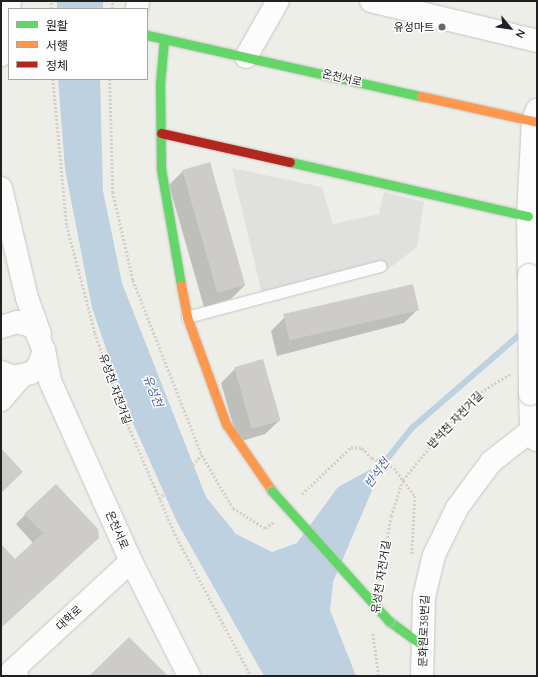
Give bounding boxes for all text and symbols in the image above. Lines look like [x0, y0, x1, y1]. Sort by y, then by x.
legend [8, 8, 148, 80]
north arrow [490, 8, 530, 48]
text: 원활 [46, 18, 68, 33]
place label: 유성마트 [394, 20, 434, 34]
marker: 유성마트 [437, 22, 447, 32]
text: N [512, 27, 529, 41]
text: 서행 [46, 38, 68, 53]
text: 정체 [46, 58, 68, 73]
street label: 온천서로 [321, 67, 363, 89]
street label: 유성천 자전거길 [96, 352, 134, 426]
water label: 유성천 [140, 373, 166, 409]
street label: 반석천 자전거길 [425, 389, 485, 451]
water label: 반석천 [361, 455, 393, 491]
street label: 온천서로 [103, 509, 131, 551]
street label: 유성천 자전거길 [369, 540, 393, 614]
street label: 문화원로38번길 [416, 595, 432, 667]
street label: 대학로 [53, 603, 85, 633]

